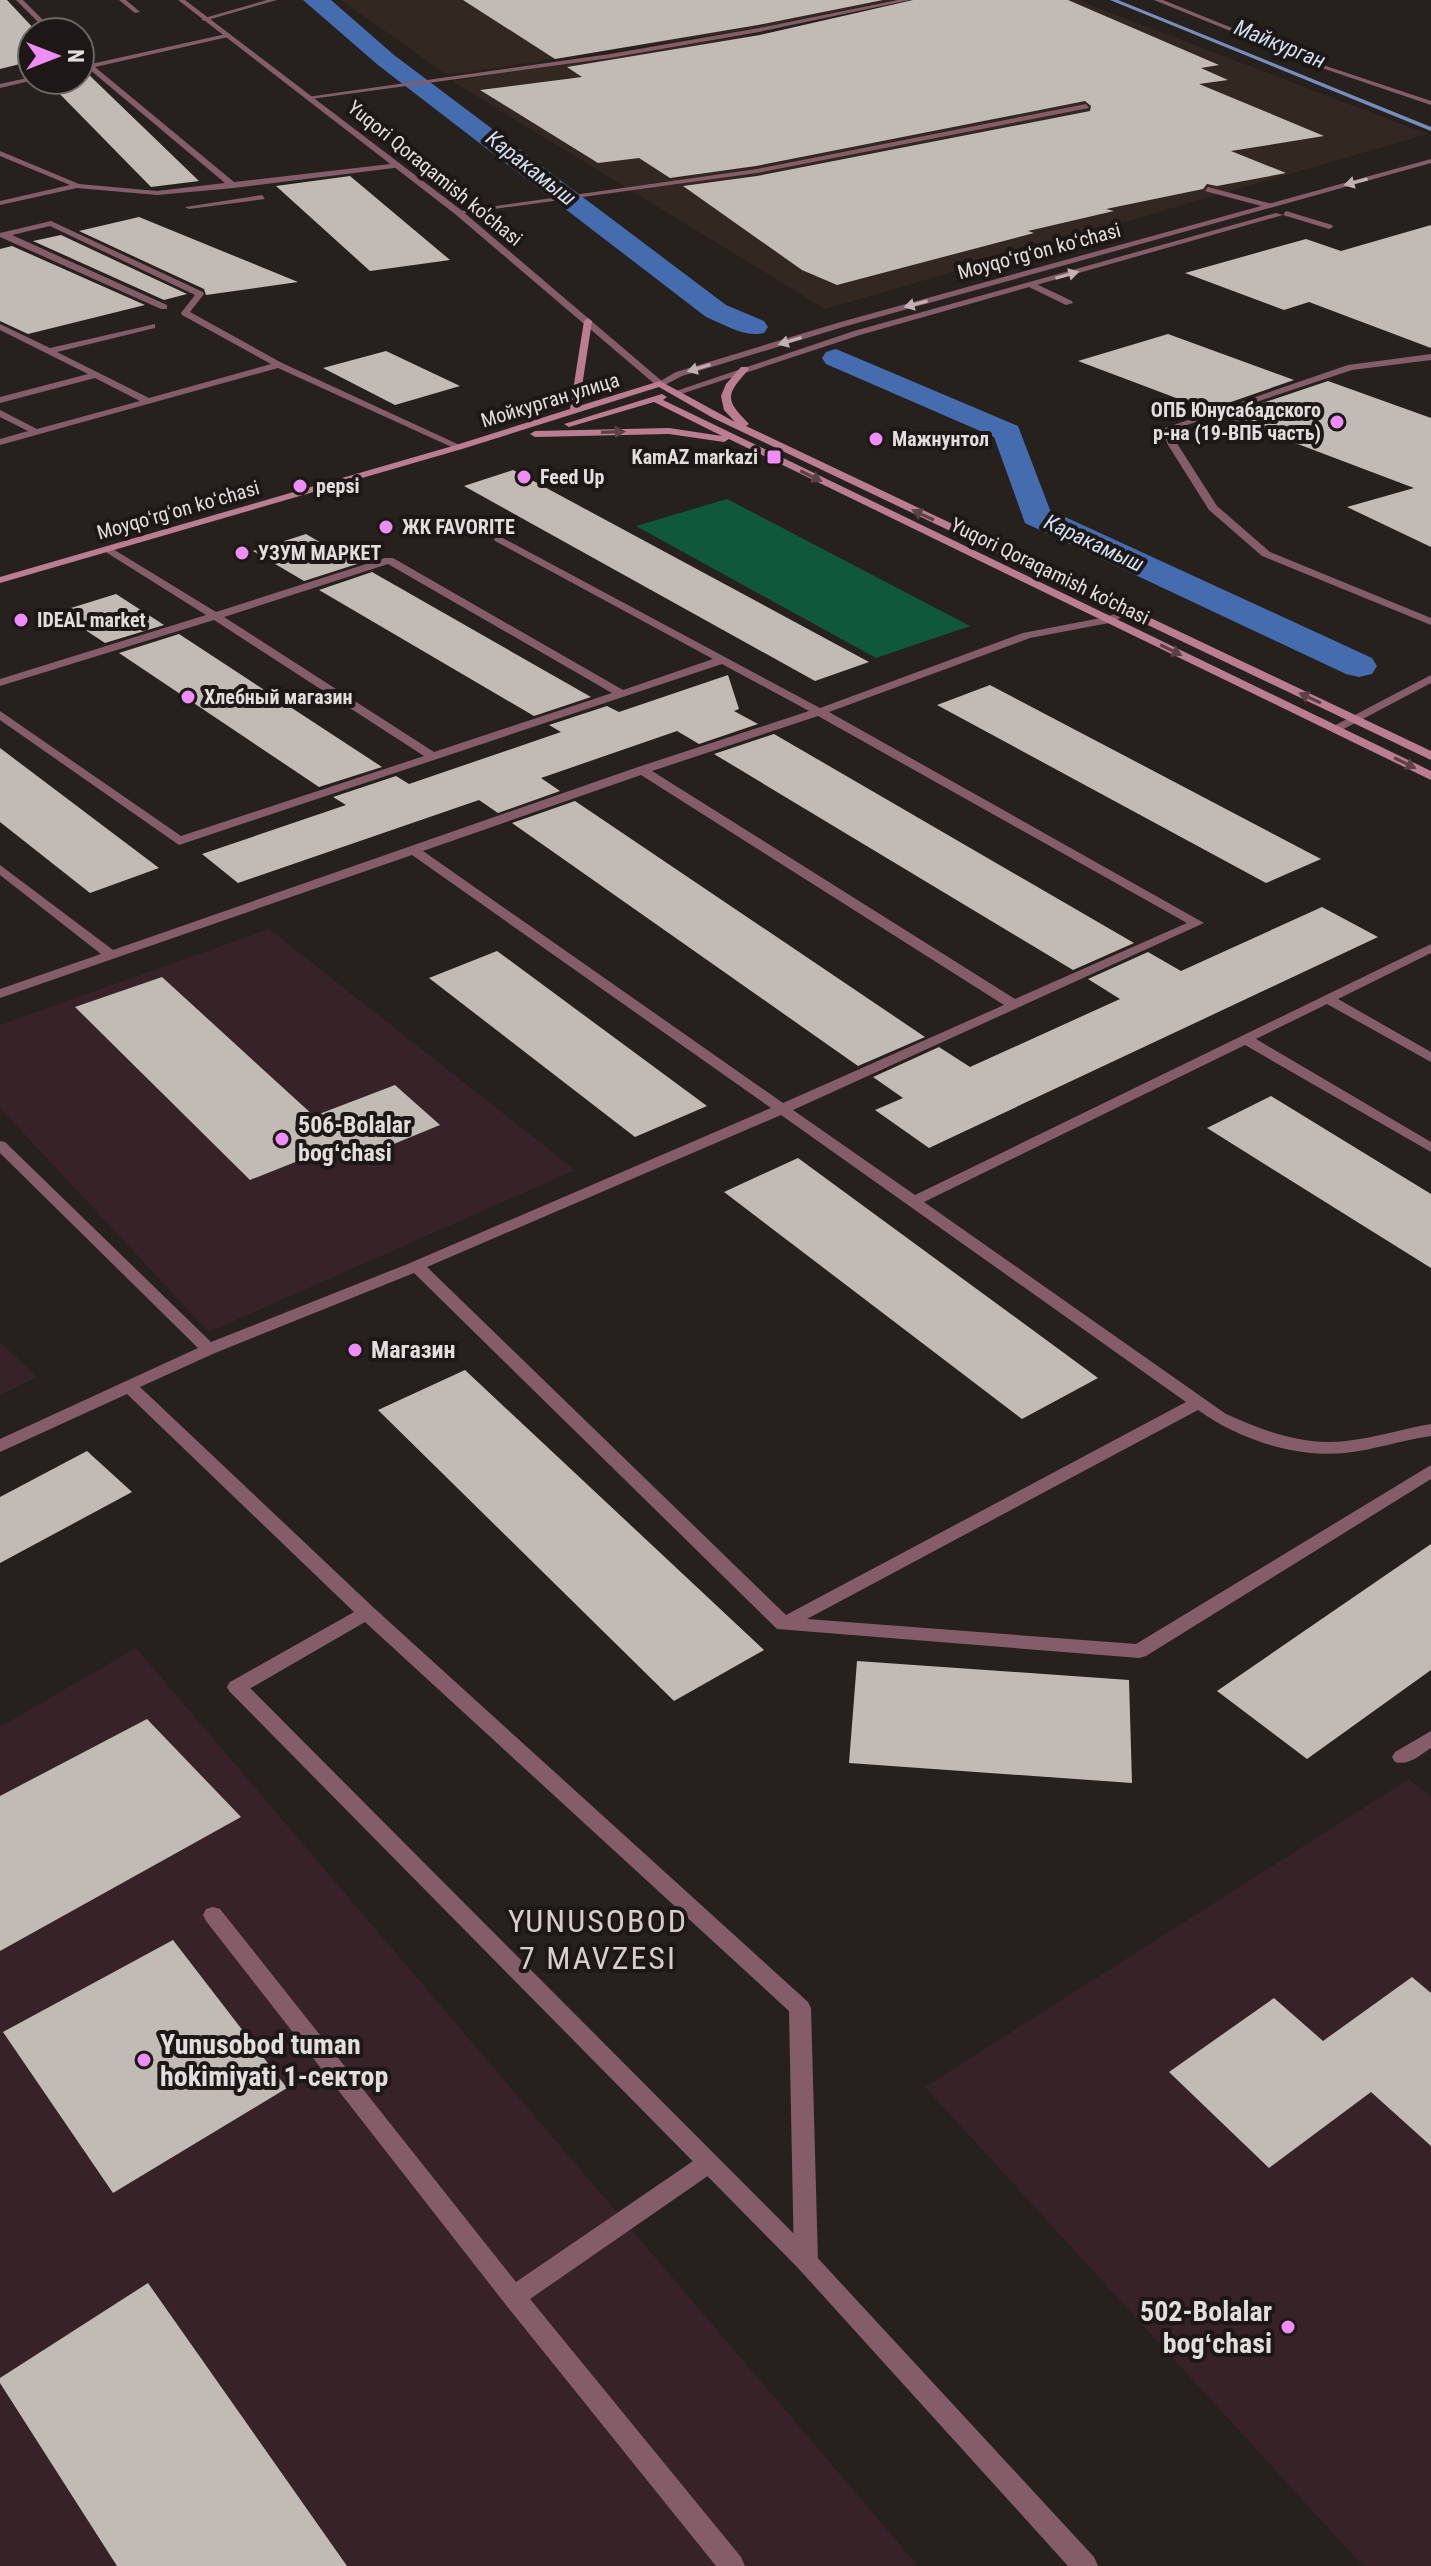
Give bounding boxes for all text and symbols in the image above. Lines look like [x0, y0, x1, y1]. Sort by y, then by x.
water label: Майкурган [1231, 14, 1329, 74]
north arrow [16, 16, 96, 96]
text: N [63, 49, 88, 63]
street label: Yuqori Qoraqamish ko'chasi [343, 95, 527, 251]
water label: Каракамыш [481, 125, 581, 211]
one-way arrow [1343, 177, 1368, 189]
street label: Moyqoʻrgʻon koʻchasi [955, 218, 1123, 284]
one-way arrow [1056, 268, 1080, 281]
one-way arrow [904, 298, 929, 310]
one-way arrow [778, 335, 802, 347]
one-way arrow [687, 362, 711, 375]
street label: Мойкурган улица [478, 368, 622, 432]
place label: ОПБ Юнусабадского р-на (19-ВПБ часть) [1151, 398, 1321, 445]
marker: ОПБ Юнусабадского р-на (19-ВПБ часть) [1328, 413, 1346, 431]
one-way arrow [601, 426, 626, 439]
place label: Мажнунтол [892, 427, 989, 451]
marker: Мажнунтол [867, 430, 885, 448]
place label: KamAZ markazi [632, 445, 758, 469]
marker: KamAZ markazi [765, 448, 783, 466]
place label: Feed Up [540, 465, 604, 489]
marker: Feed Up [515, 468, 533, 486]
one-way arrow [800, 469, 823, 482]
place label: pepsi [316, 474, 360, 498]
street label: Moyqoʻrgʻon koʻchasi [94, 475, 262, 545]
marker: pepsi [291, 477, 309, 495]
one-way arrow [912, 508, 935, 522]
water label: Каракамыш [1040, 509, 1148, 577]
street label: Yuqori Qoraqamish ko'chasi [947, 512, 1153, 630]
place label: ЖК FAVORITE [402, 515, 515, 539]
marker: ЖК FAVORITE [377, 518, 395, 536]
place label: УЗУМ МАРКЕТ [258, 541, 381, 565]
marker: УЗУМ МАРКЕТ [233, 544, 251, 562]
place label: IDEAL market [37, 608, 146, 632]
marker: IDEAL market [12, 611, 30, 629]
one-way arrow [1160, 643, 1183, 657]
place label: Хлебный магазин [204, 685, 353, 709]
marker: Хлебный магазин [179, 688, 197, 706]
one-way arrow [1298, 691, 1322, 705]
one-way arrow [1394, 756, 1417, 770]
place label: 506-Bolalar bogʻchasi [298, 1111, 411, 1167]
marker: 506-Bolalar bogʻchasi [273, 1130, 291, 1148]
place label: Магазин [371, 1336, 456, 1364]
marker: Магазин [346, 1341, 364, 1359]
district label: YUNUSOBOD 7 MAVZESI [508, 1902, 688, 1977]
place label: Yunusobod tuman hokimiyati 1-сектор [160, 2028, 388, 2093]
marker: Yunusobod tuman hokimiyati 1-сектор [135, 2051, 153, 2069]
place label: 502-Bolalar bogʻchasi [1140, 2295, 1272, 2360]
marker: 502-Bolalar bogʻchasi [1279, 2318, 1297, 2336]

